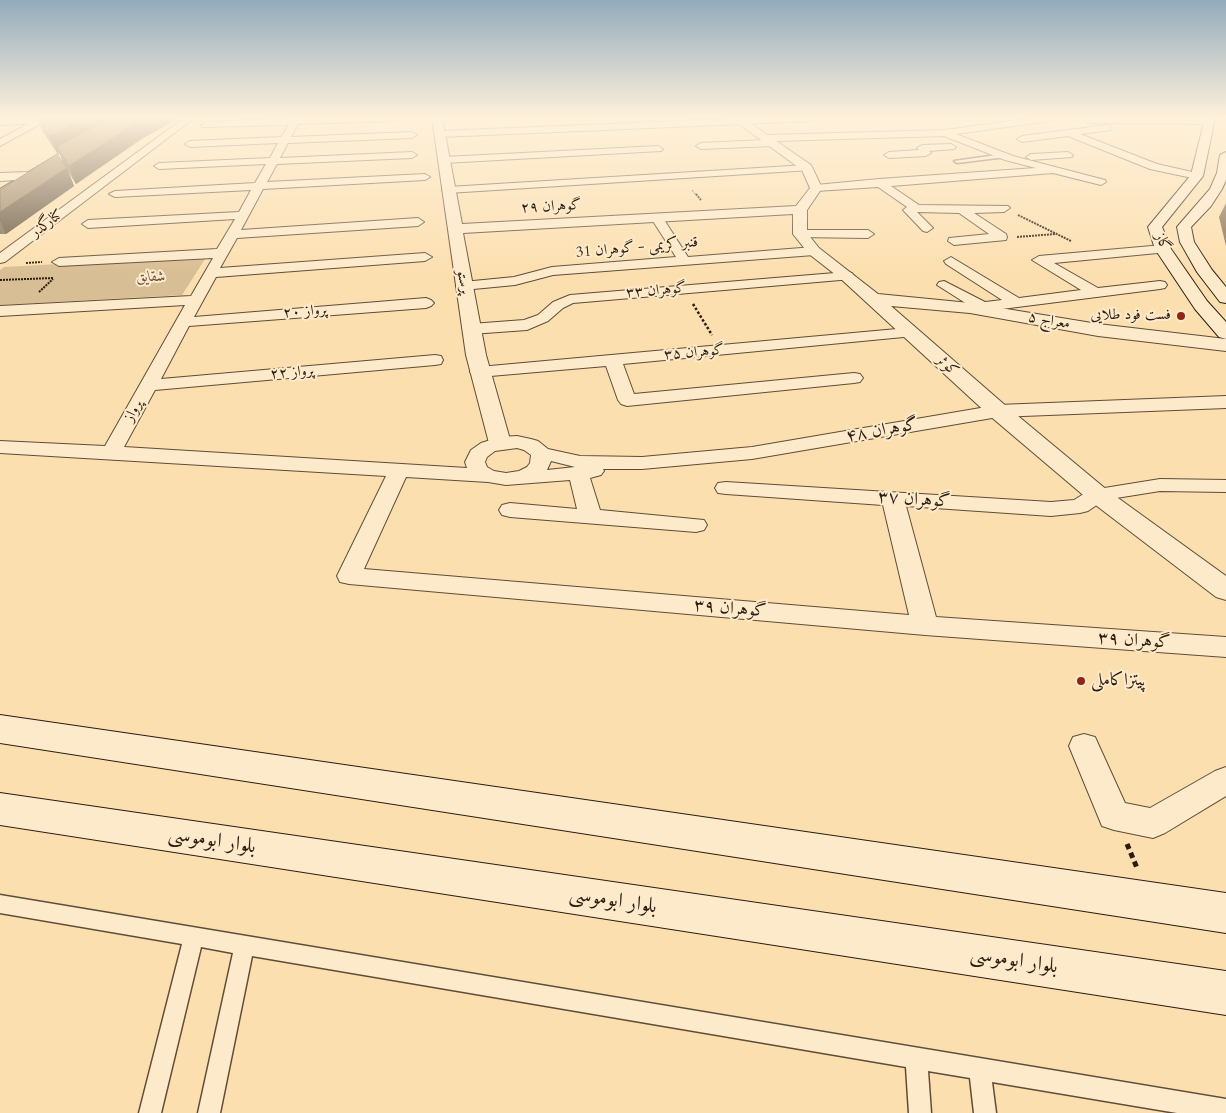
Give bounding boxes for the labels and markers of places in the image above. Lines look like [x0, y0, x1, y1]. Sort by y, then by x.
place label: فست فود طلایی [1091, 307, 1171, 325]
marker: فست فود طلایی [1175, 310, 1187, 322]
place label: پیتزاکاملی [1091, 670, 1146, 692]
marker: پیتزاکاملی [1075, 675, 1087, 687]

